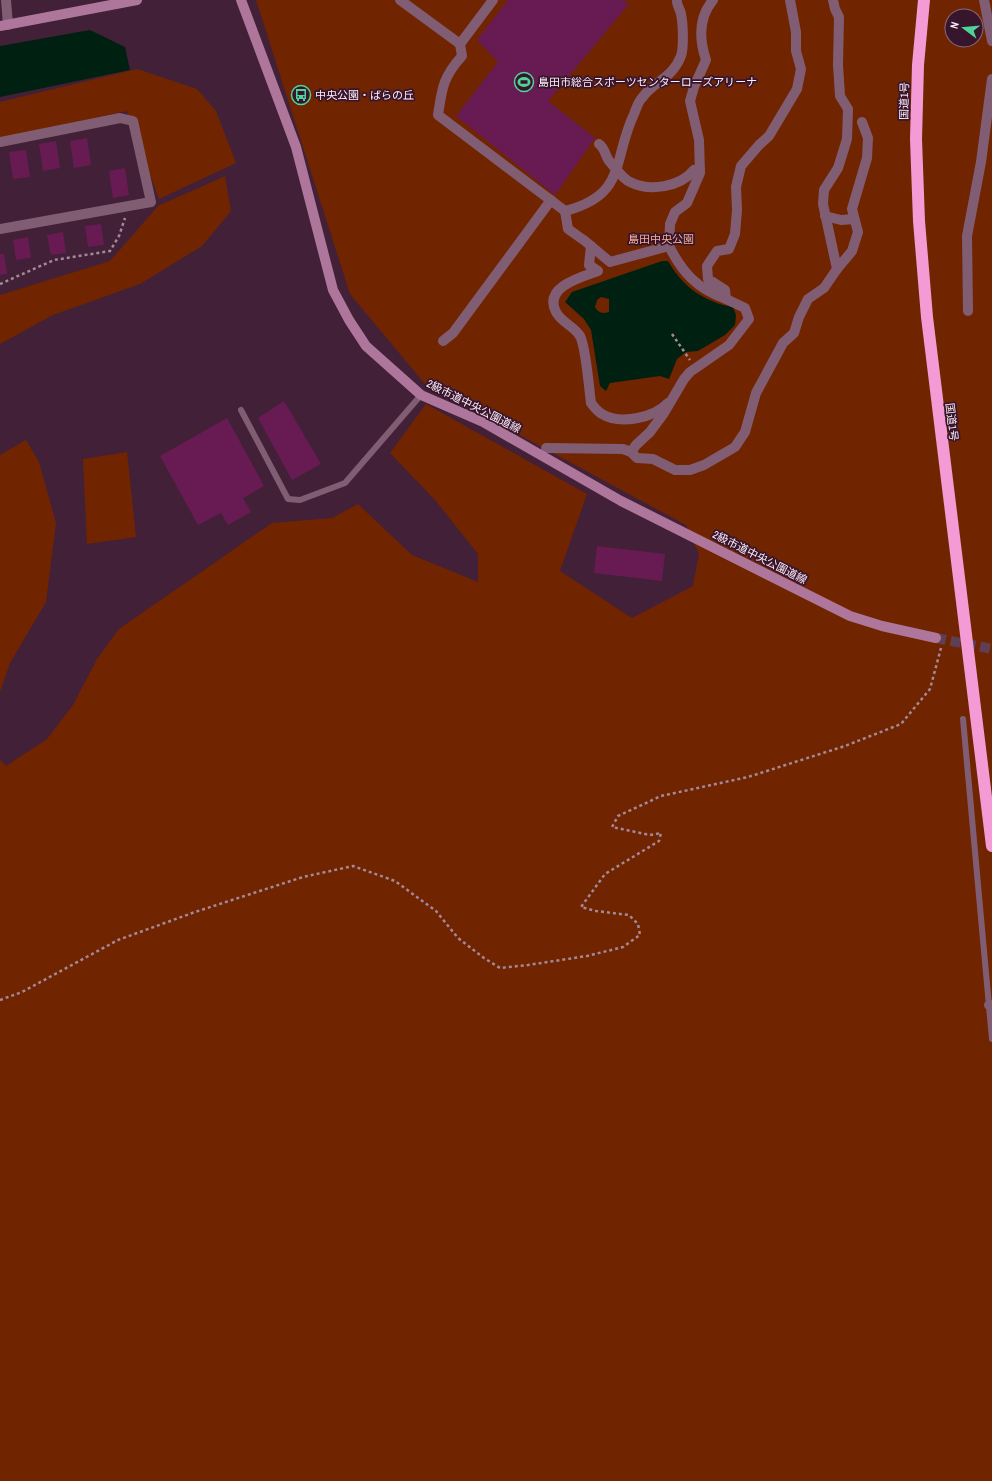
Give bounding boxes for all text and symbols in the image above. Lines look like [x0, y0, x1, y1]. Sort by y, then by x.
north arrow [944, 8, 984, 48]
text: N [947, 20, 962, 30]
sports icon: 島田市総合スポーツセンターローズアリーナ [513, 71, 535, 93]
place label: 島田市総合スポーツセンターローズアリーナ [538, 75, 757, 89]
street label: 国道1号 [897, 82, 911, 120]
bus stop icon: 中央公園・ばらの丘 [290, 84, 312, 106]
place label: 中央公園・ばらの丘 [315, 88, 414, 102]
park label: 島田中央公園 [628, 232, 694, 246]
street label: 2級市道中央公園道線 [424, 376, 524, 436]
street label: 国道1号 [943, 402, 961, 442]
street label: 2級市道中央公園道線 [710, 527, 810, 587]

